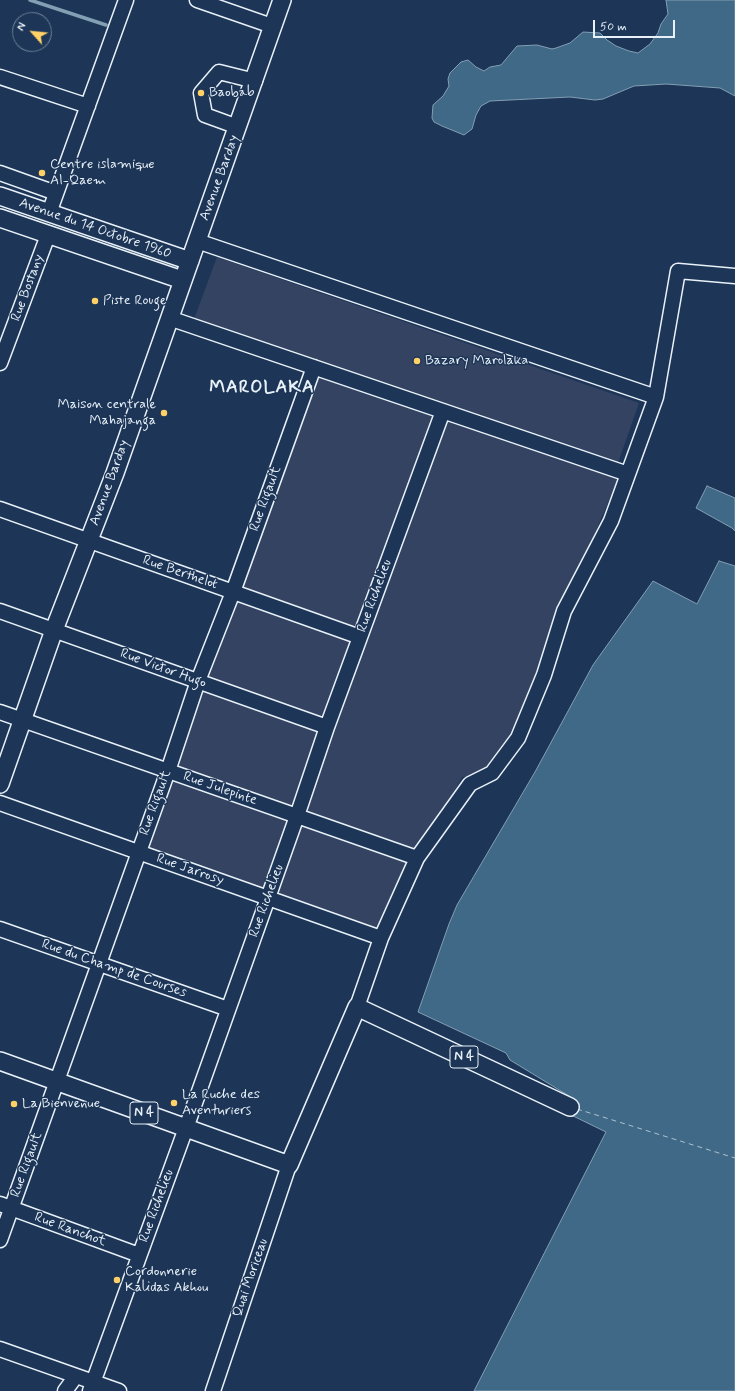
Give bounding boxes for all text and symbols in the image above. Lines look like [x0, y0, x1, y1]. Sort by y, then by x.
north arrow [12, 12, 52, 52]
scale bar [595, 12, 677, 38]
text: 50 m [600, 19, 627, 35]
text: N [14, 21, 30, 33]
place label: Baobab [209, 85, 255, 101]
marker: Baobab [196, 88, 206, 98]
street label: Avenue Barday [197, 133, 243, 223]
place label: Centre islamique Al-Qaem [50, 157, 155, 190]
marker: Centre islamique Al-Qaem [37, 168, 47, 178]
street label: Avenue du 14 Octobre 1960 [17, 195, 173, 263]
street label: Rue Bostany [8, 252, 48, 324]
place label: Piste Rouge [103, 293, 167, 309]
marker: Piste Rouge [90, 296, 100, 306]
place label: Bazary Marolaka [425, 353, 528, 369]
marker: Bazary Marolaka [412, 356, 422, 366]
district label: MAROLAKA [210, 377, 314, 399]
place label: Maison centrale Mahajanga [58, 397, 156, 430]
marker: Maison centrale Mahajanga [159, 408, 169, 418]
street label: Avenue Barday [87, 438, 133, 528]
street label: Rue Rigault [246, 464, 286, 534]
street label: Rue Berthelot [140, 552, 220, 594]
street label: Rue Richelieu [354, 557, 396, 635]
street label: Rue Victor Hugo [118, 646, 208, 692]
street label: Rue Rigault [136, 768, 176, 838]
street label: Rue Julepinte [181, 769, 259, 809]
street label: Rue Jarrosy [154, 851, 226, 889]
street label: Rue Richelieu [246, 862, 288, 940]
street label: Rue du Champ de Courses [39, 936, 189, 1002]
road number: N 4 [450, 1046, 478, 1068]
place label: La Ruche des Aventuriers [182, 1087, 260, 1120]
place label: La Bienvenue [22, 1096, 100, 1112]
marker: La Ruche des Aventuriers [169, 1098, 179, 1108]
marker: La Bienvenue [9, 1099, 19, 1109]
road number: N 4 [130, 1102, 158, 1124]
street label: Rue Rigault [7, 1130, 47, 1200]
street label: Rue Richelieu [136, 1167, 178, 1245]
street label: Rue Ranchot [32, 1209, 108, 1251]
street label: Quai Moriceau [230, 1236, 272, 1320]
place label: Cordonnerie Kalidas Akhou [125, 1264, 208, 1296]
marker: Cordonnerie Kalidas Akhou [112, 1275, 122, 1285]

